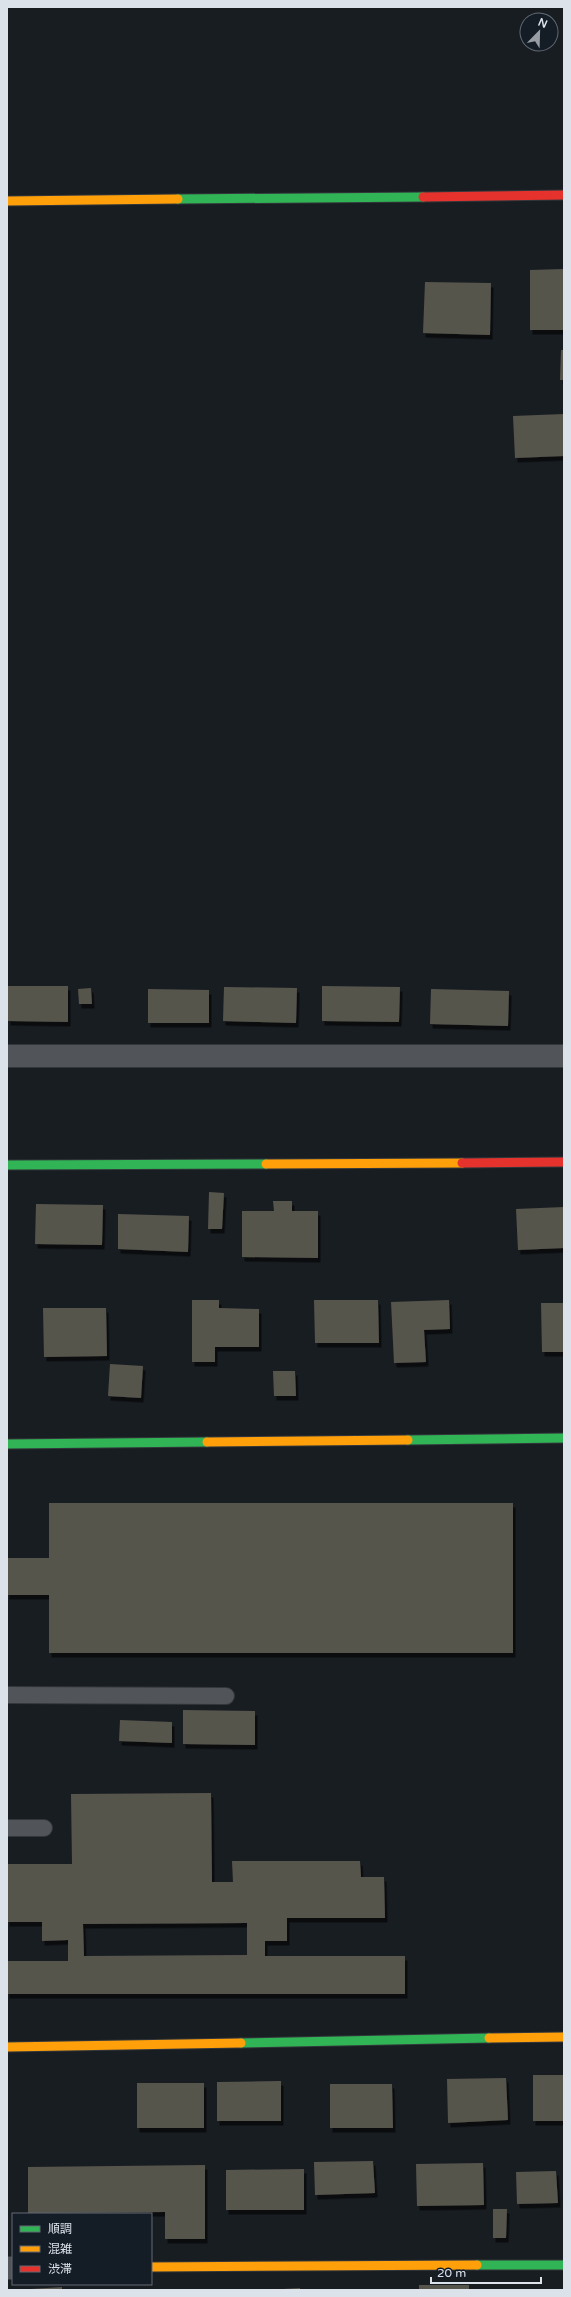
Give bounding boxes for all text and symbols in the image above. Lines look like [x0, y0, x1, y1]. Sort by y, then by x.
north arrow [519, 12, 559, 52]
text: N [536, 16, 549, 31]
legend [12, 2213, 152, 2285]
text: 順調 [48, 2222, 72, 2236]
text: 混雑 [48, 2242, 72, 2256]
scale bar [431, 2259, 541, 2285]
text: 渋滞 [48, 2262, 72, 2276]
text: 20 m [437, 2266, 466, 2280]

